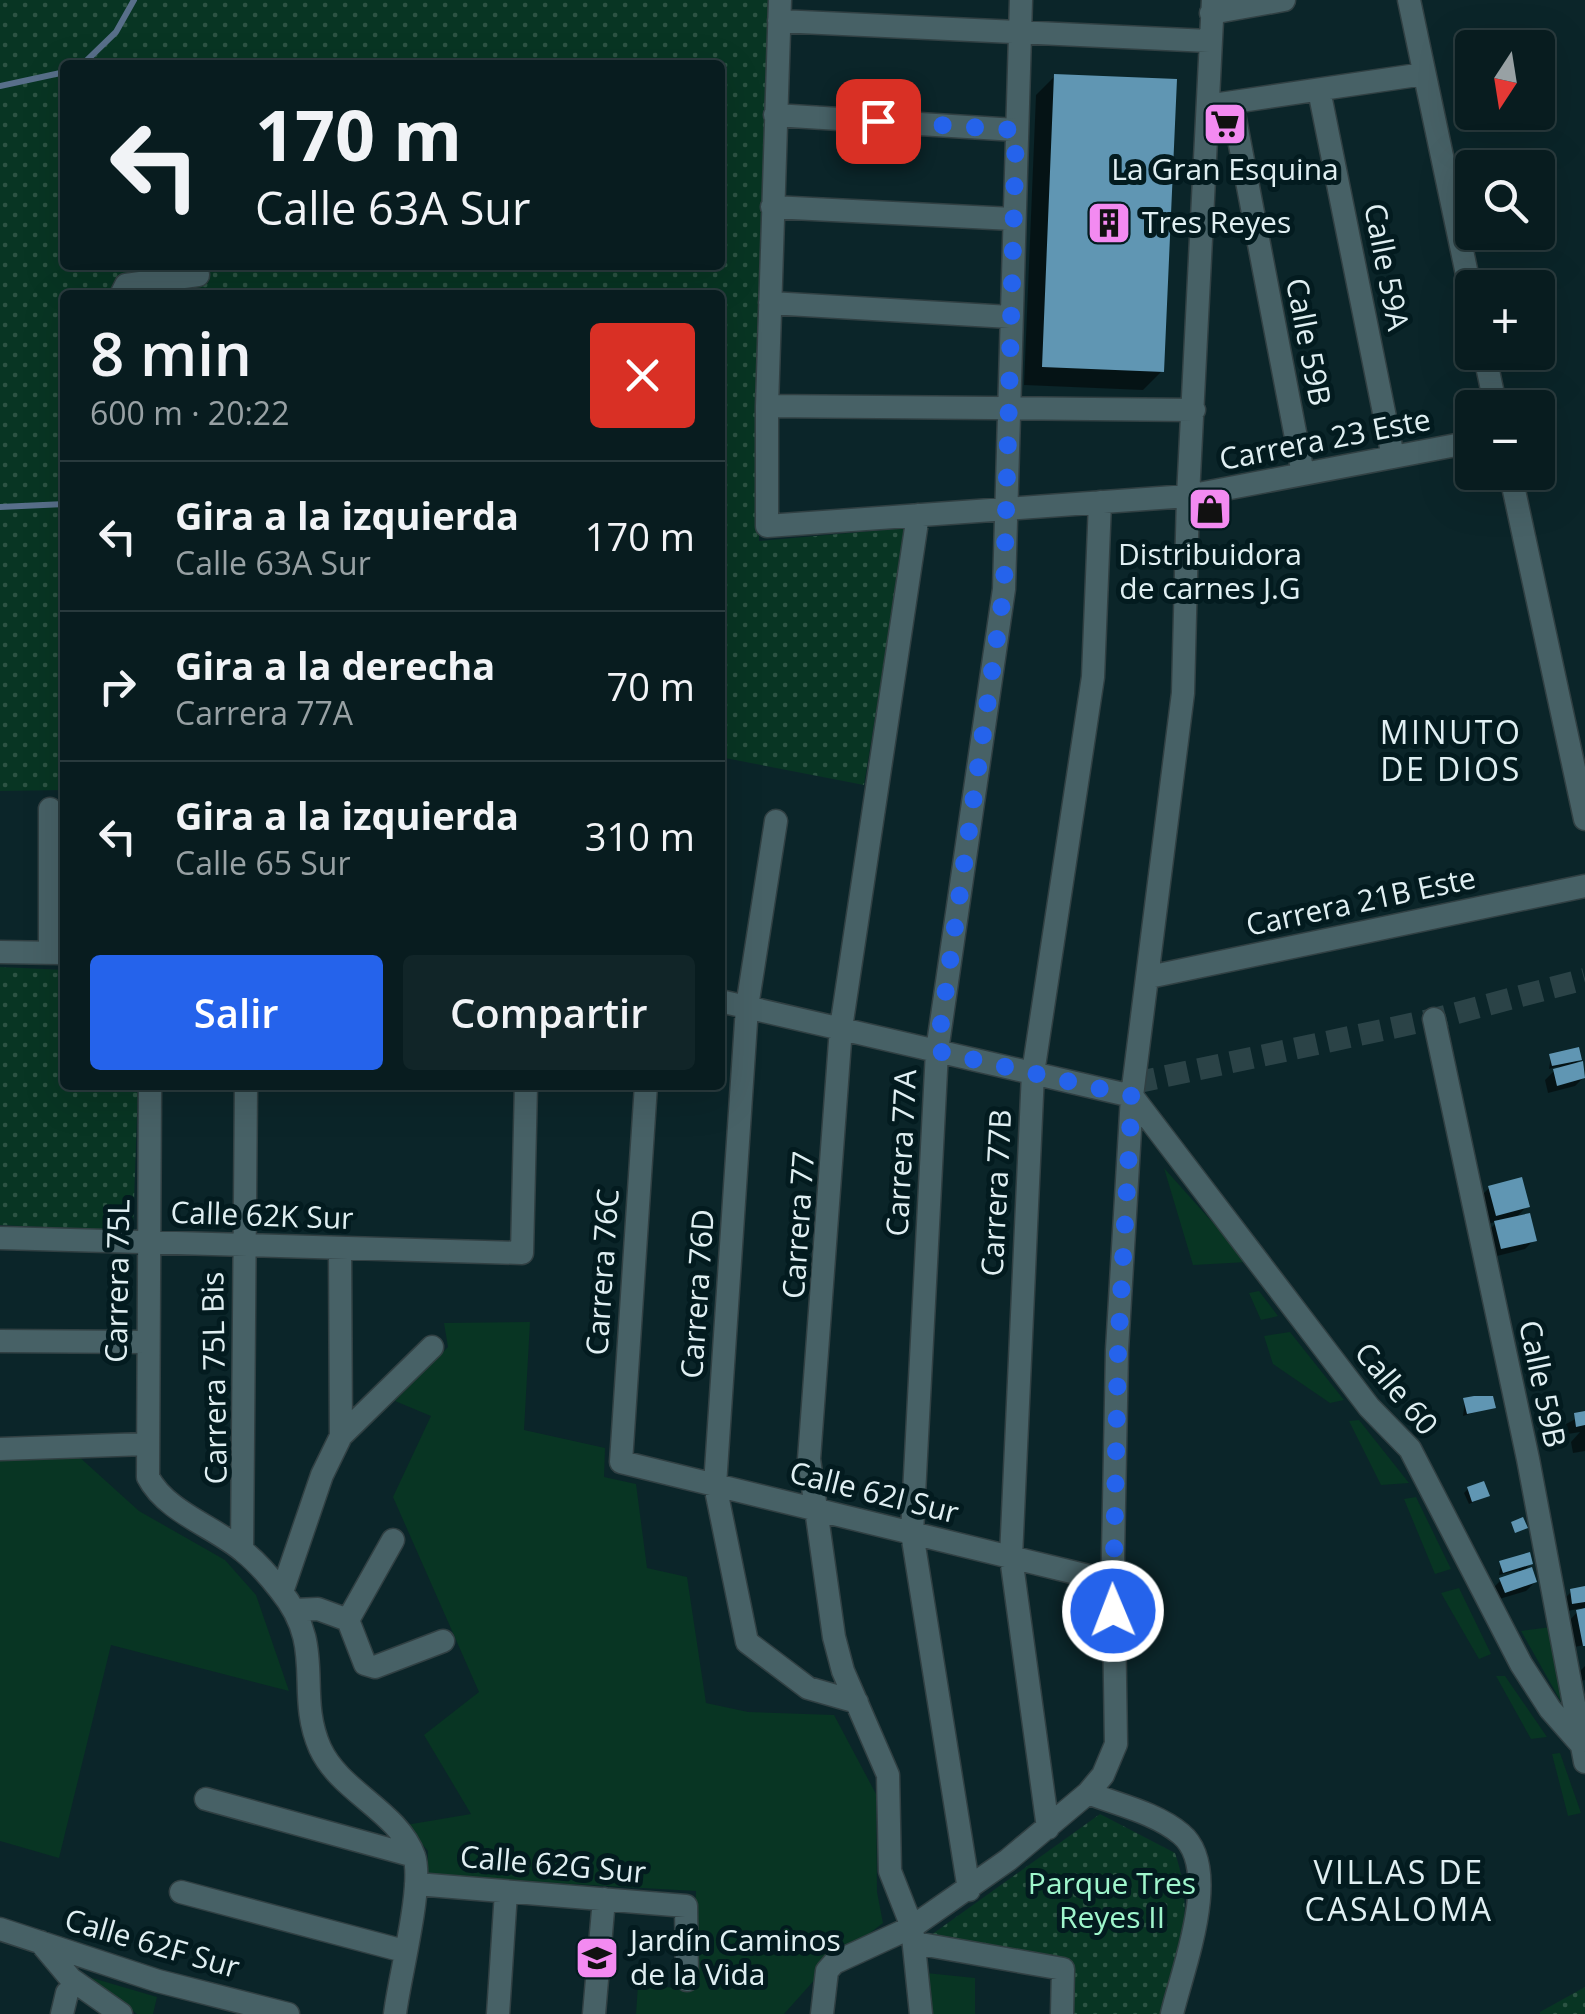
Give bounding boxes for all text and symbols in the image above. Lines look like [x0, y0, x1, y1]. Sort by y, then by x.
north arrow [1455, 30, 1555, 130]
map controls [1455, 30, 1555, 490]
pin [836, 79, 921, 164]
text: 170 m [255, 86, 462, 182]
icon: arrive [851, 94, 906, 149]
icon: left [90, 100, 220, 230]
supermarket icon: La Gran Esquina [1202, 101, 1248, 147]
place label: La Gran Esquina [1111, 148, 1339, 189]
button: search [1455, 150, 1555, 250]
text: Calle 63A Sur [255, 177, 530, 238]
building icon: Tres Reyes [1086, 200, 1132, 246]
street label: Calle 59A [1355, 200, 1420, 334]
place label: Tres Reyes [1142, 201, 1291, 242]
button: + [1455, 270, 1555, 370]
street label: Calle 59B [1277, 274, 1342, 409]
text: 8 min [90, 312, 252, 394]
button: close [590, 323, 695, 428]
button: − [1455, 390, 1555, 490]
text: 600 m · 20:22 [90, 391, 289, 434]
street label: Carrera 23 Este [1216, 398, 1434, 479]
shop icon: Distribuidora de carnes J.G [1187, 486, 1233, 532]
text: Gira a la izquierda [175, 489, 519, 541]
icon: left [90, 509, 145, 564]
text: 170 m [585, 510, 695, 562]
place label: Distribuidora de carnes J.G [1118, 533, 1302, 608]
text: Calle 63A Sur [175, 541, 371, 584]
text: Gira a la derecha [175, 639, 495, 691]
icon: right [90, 659, 145, 714]
text: 70 m [606, 660, 695, 712]
text: Carrera 77A [175, 691, 353, 734]
district label: MINUTO DE DIOS [1380, 710, 1522, 790]
text: Gira a la izquierda [175, 789, 519, 841]
icon: left [90, 809, 145, 864]
text: 310 m [585, 810, 695, 862]
text: Calle 65 Sur [175, 841, 351, 884]
street label: Carrera 21B Este [1242, 856, 1479, 945]
button: Salir [90, 955, 383, 1070]
button: Compartir [403, 955, 695, 1070]
street label: Carrera 77A [876, 1068, 925, 1237]
street label: Carrera 77B [971, 1108, 1020, 1278]
street label: Carrera 77 [772, 1150, 823, 1300]
street label: Carrera 76C [575, 1187, 628, 1357]
street label: Calle 62K Sur [170, 1191, 354, 1238]
street label: Carrera 75L [95, 1199, 138, 1363]
street label: Carrera 76D [670, 1208, 723, 1380]
street label: Carrera 75L Bis [191, 1271, 236, 1485]
street label: Calle 59B [1510, 1316, 1577, 1451]
street label: Calle 60 [1346, 1333, 1448, 1443]
street label: Calle 62I Sur [785, 1451, 963, 1532]
position arrow [1061, 1559, 1165, 1663]
street label: Calle 62G Sur [459, 1835, 648, 1892]
district label: VILLAS DE CASALOMA [1305, 1850, 1493, 1930]
park label: Parque Tres Reyes II [1028, 1862, 1196, 1937]
street label: Calle 62F Sur [60, 1898, 245, 1987]
place label: Jardín Caminos de la Vida [627, 1919, 841, 1994]
school or university icon: Jardín Caminos de la Vida [574, 1935, 620, 1981]

